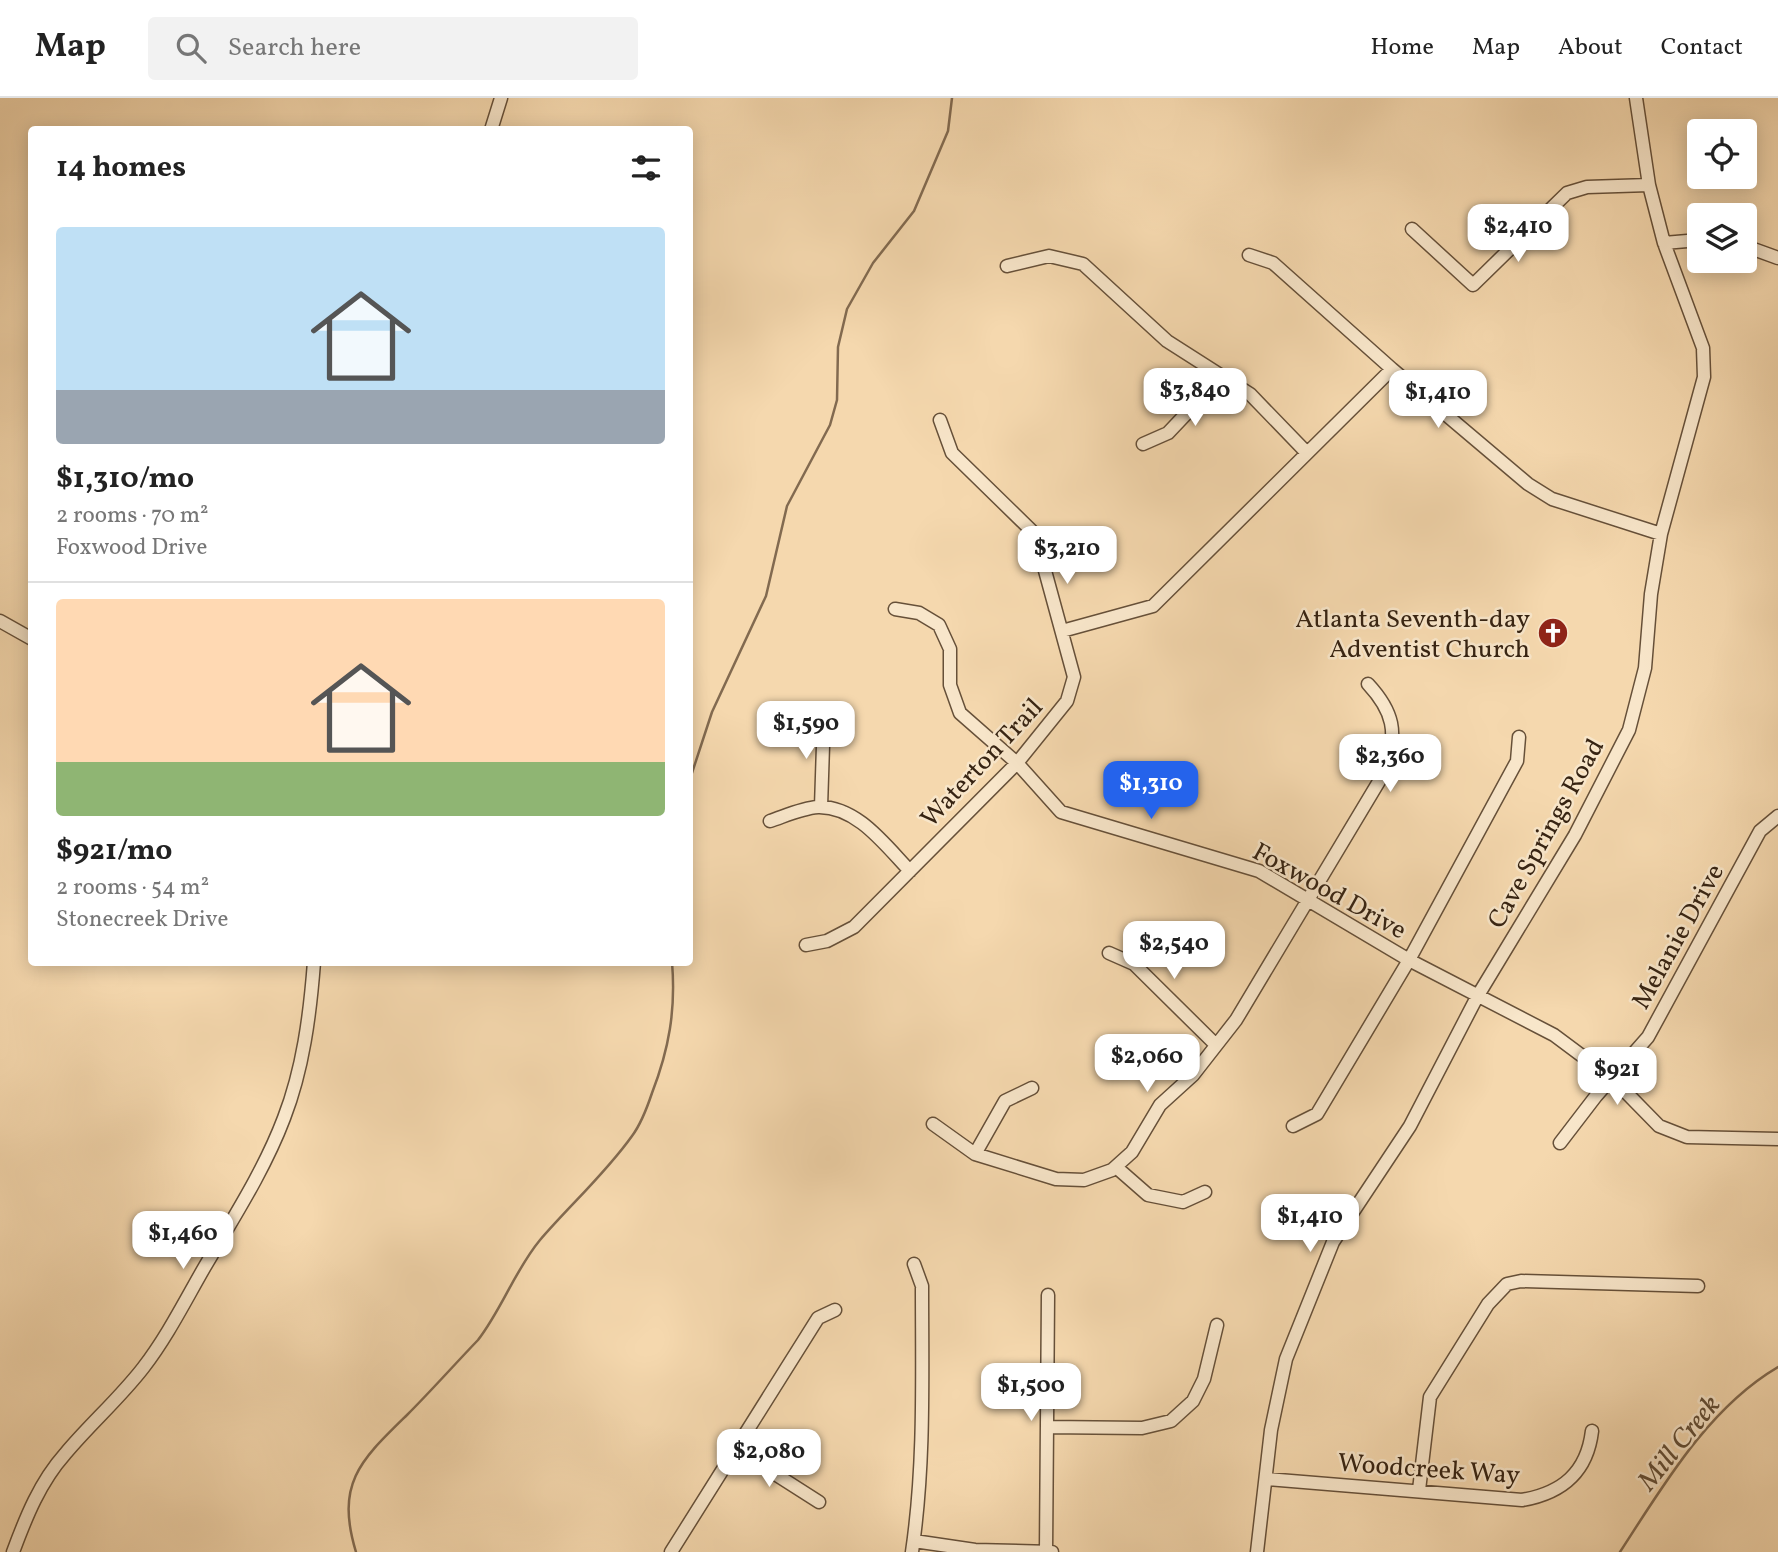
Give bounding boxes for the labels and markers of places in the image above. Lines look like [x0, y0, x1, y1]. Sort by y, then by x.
pin: $2,410 [1461, 204, 1575, 264]
pin: $3,840 [1138, 368, 1252, 428]
pin: $1,410 [1381, 370, 1495, 430]
pin: $3,210 [1010, 526, 1124, 586]
place label: Atlanta Seventh-day Adventist Church [1295, 602, 1530, 668]
church icon: Atlanta Seventh-day Adventist Church [1536, 616, 1570, 650]
pin: $1,590 [749, 702, 863, 761]
pin: $2,360 [1333, 734, 1447, 794]
pin: $1,310 [1094, 762, 1208, 821]
pin: $2,540 [1117, 922, 1231, 981]
pin: $2,060 [1090, 1034, 1204, 1094]
pin: $921 [1576, 1048, 1658, 1107]
pin: $1,410 [1253, 1194, 1367, 1254]
pin: $1,460 [126, 1212, 240, 1271]
pin: $1,500 [974, 1364, 1088, 1423]
pin: $2,080 [712, 1430, 826, 1489]

